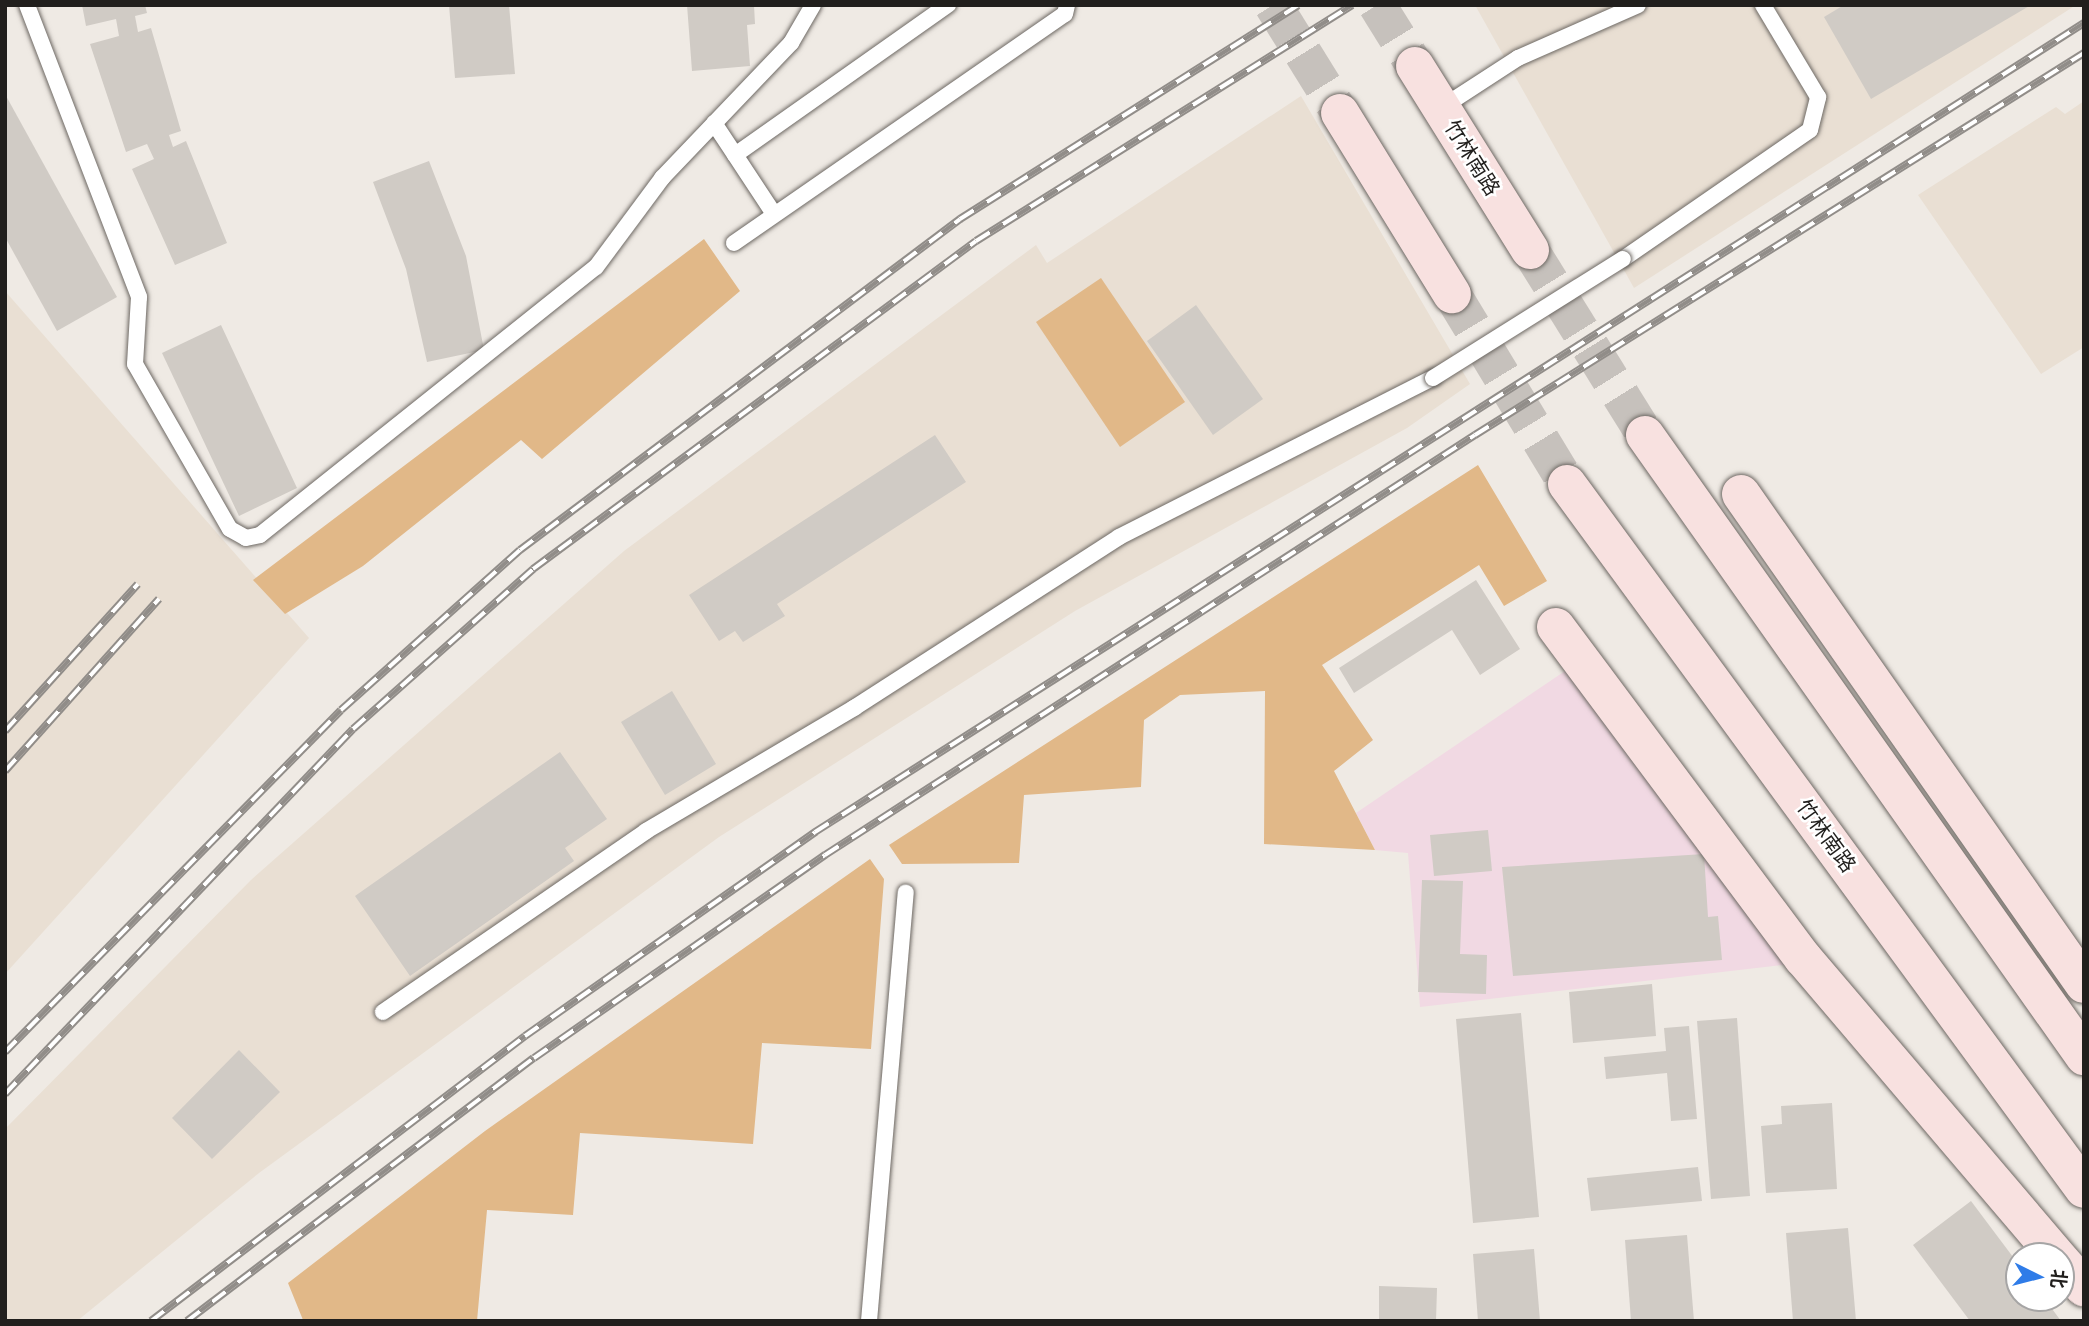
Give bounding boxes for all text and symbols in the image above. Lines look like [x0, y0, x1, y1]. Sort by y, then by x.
street label: 竹林南路 [1439, 116, 1505, 200]
street label: 竹林南路 [1791, 795, 1861, 877]
north arrow [2005, 1242, 2075, 1312]
text: 北 [2045, 1268, 2073, 1290]

